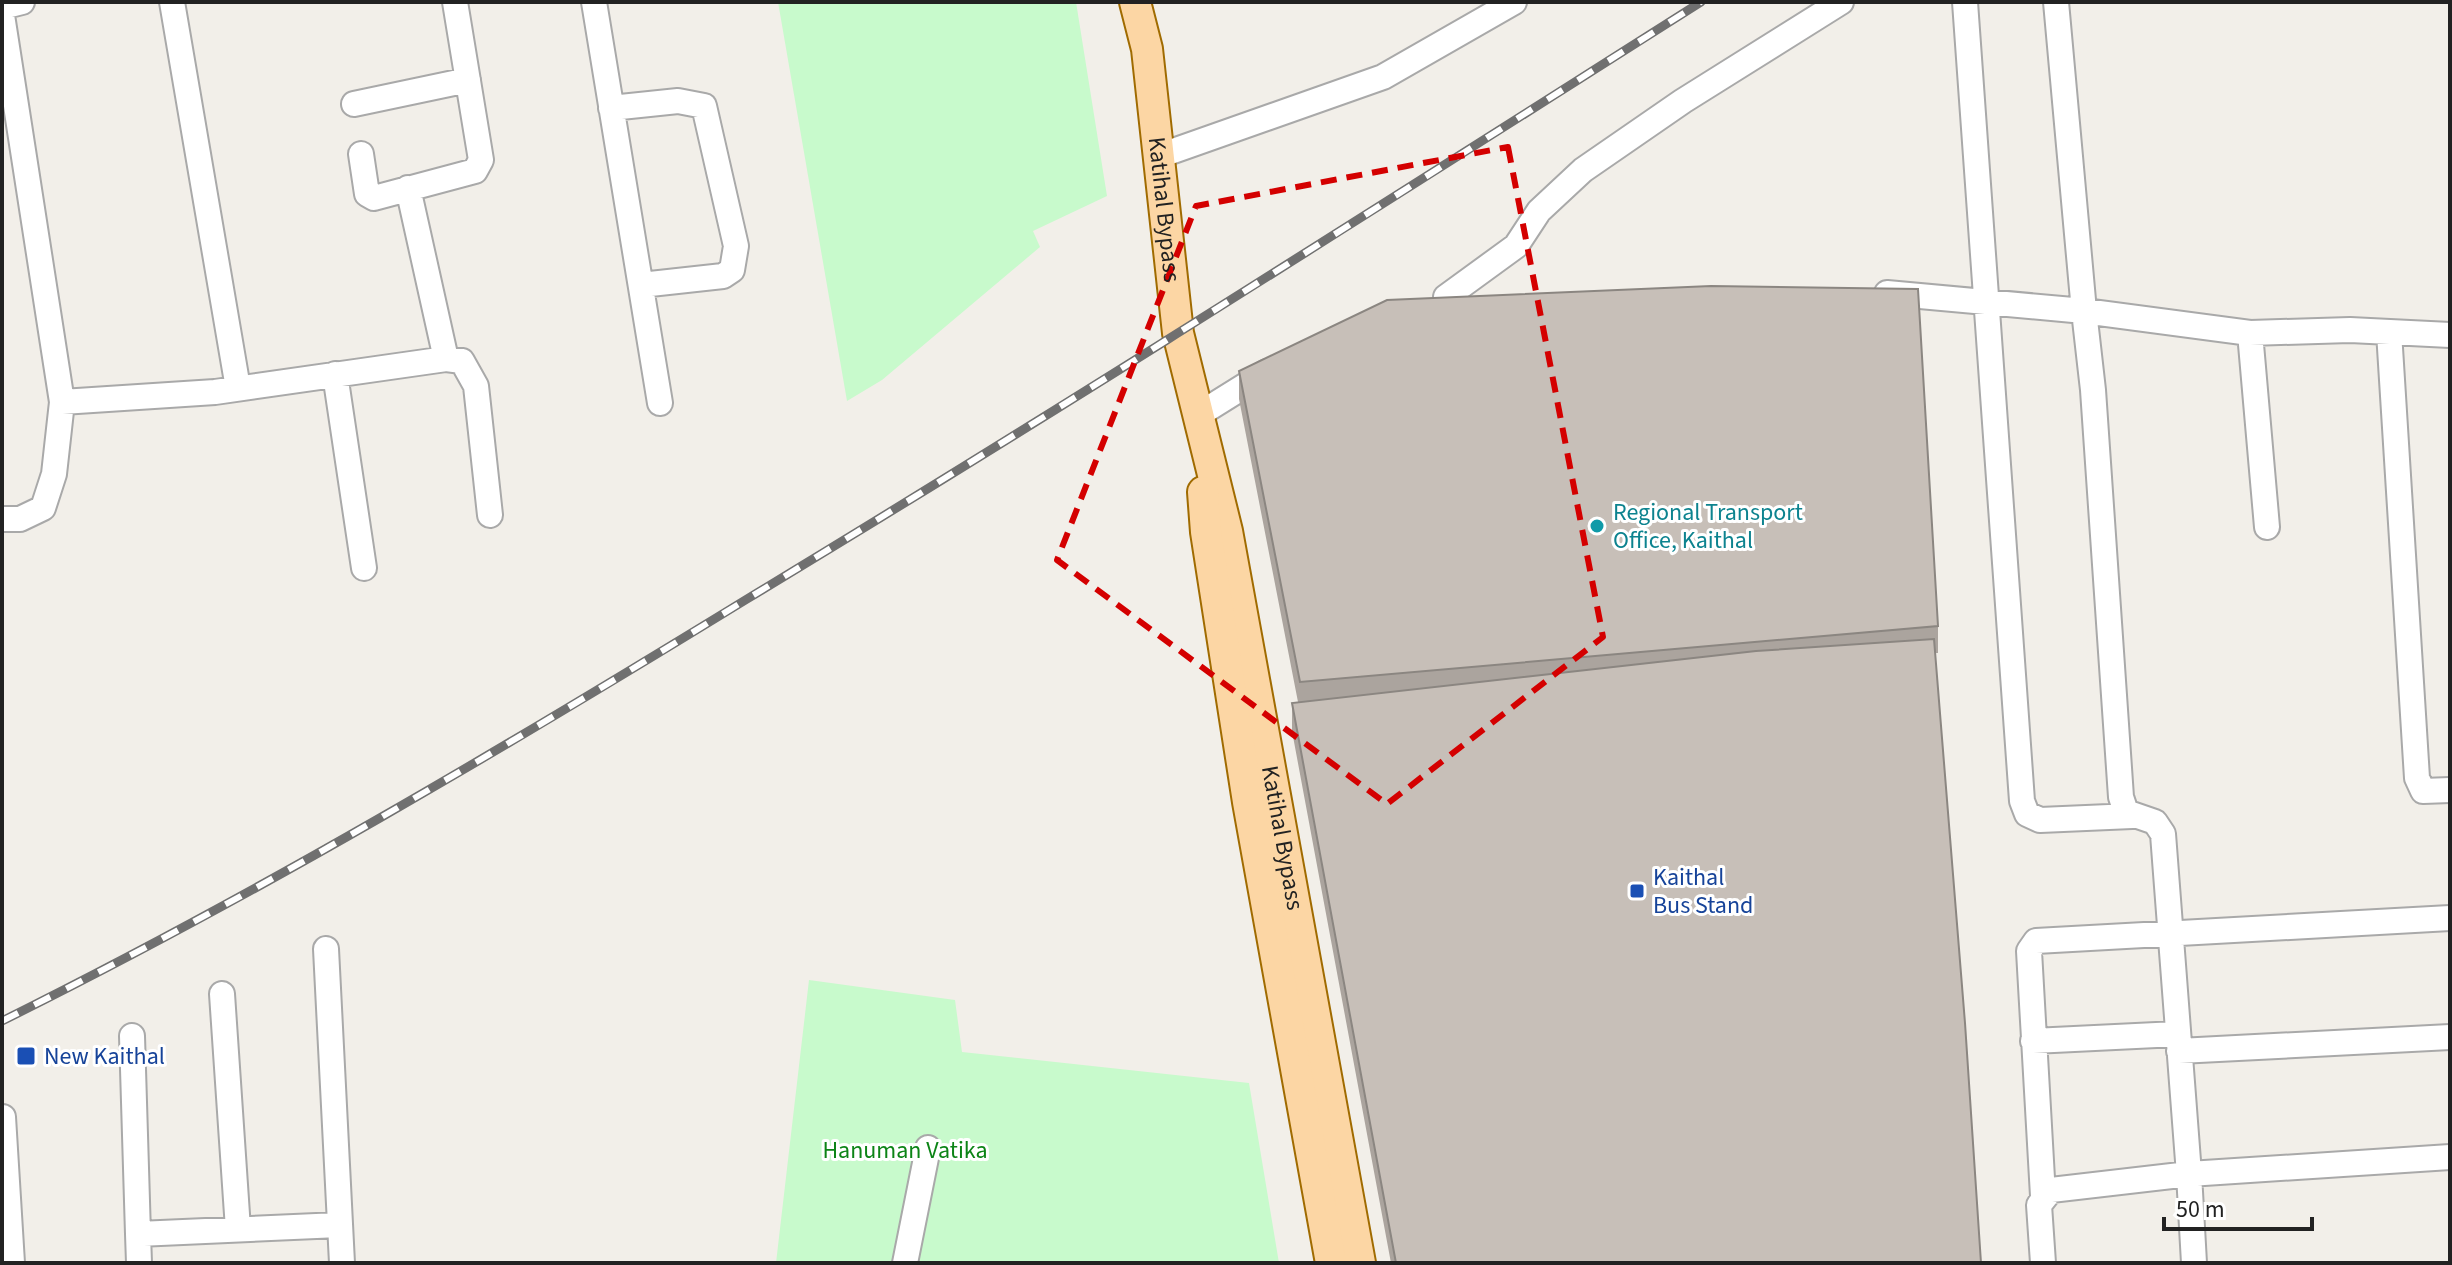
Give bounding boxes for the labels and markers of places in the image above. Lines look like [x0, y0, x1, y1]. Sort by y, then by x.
place label: Regional Transport Office, Kaithal [1613, 495, 1803, 558]
marker: Regional Transport Office, Kaithal [1588, 517, 1606, 535]
place label: Kaithal Bus Stand [1653, 860, 1753, 923]
marker: Kaithal Bus Stand [1628, 882, 1646, 900]
place label: New Kaithal [44, 1039, 165, 1074]
marker: New Kaithal [15, 1045, 37, 1067]

